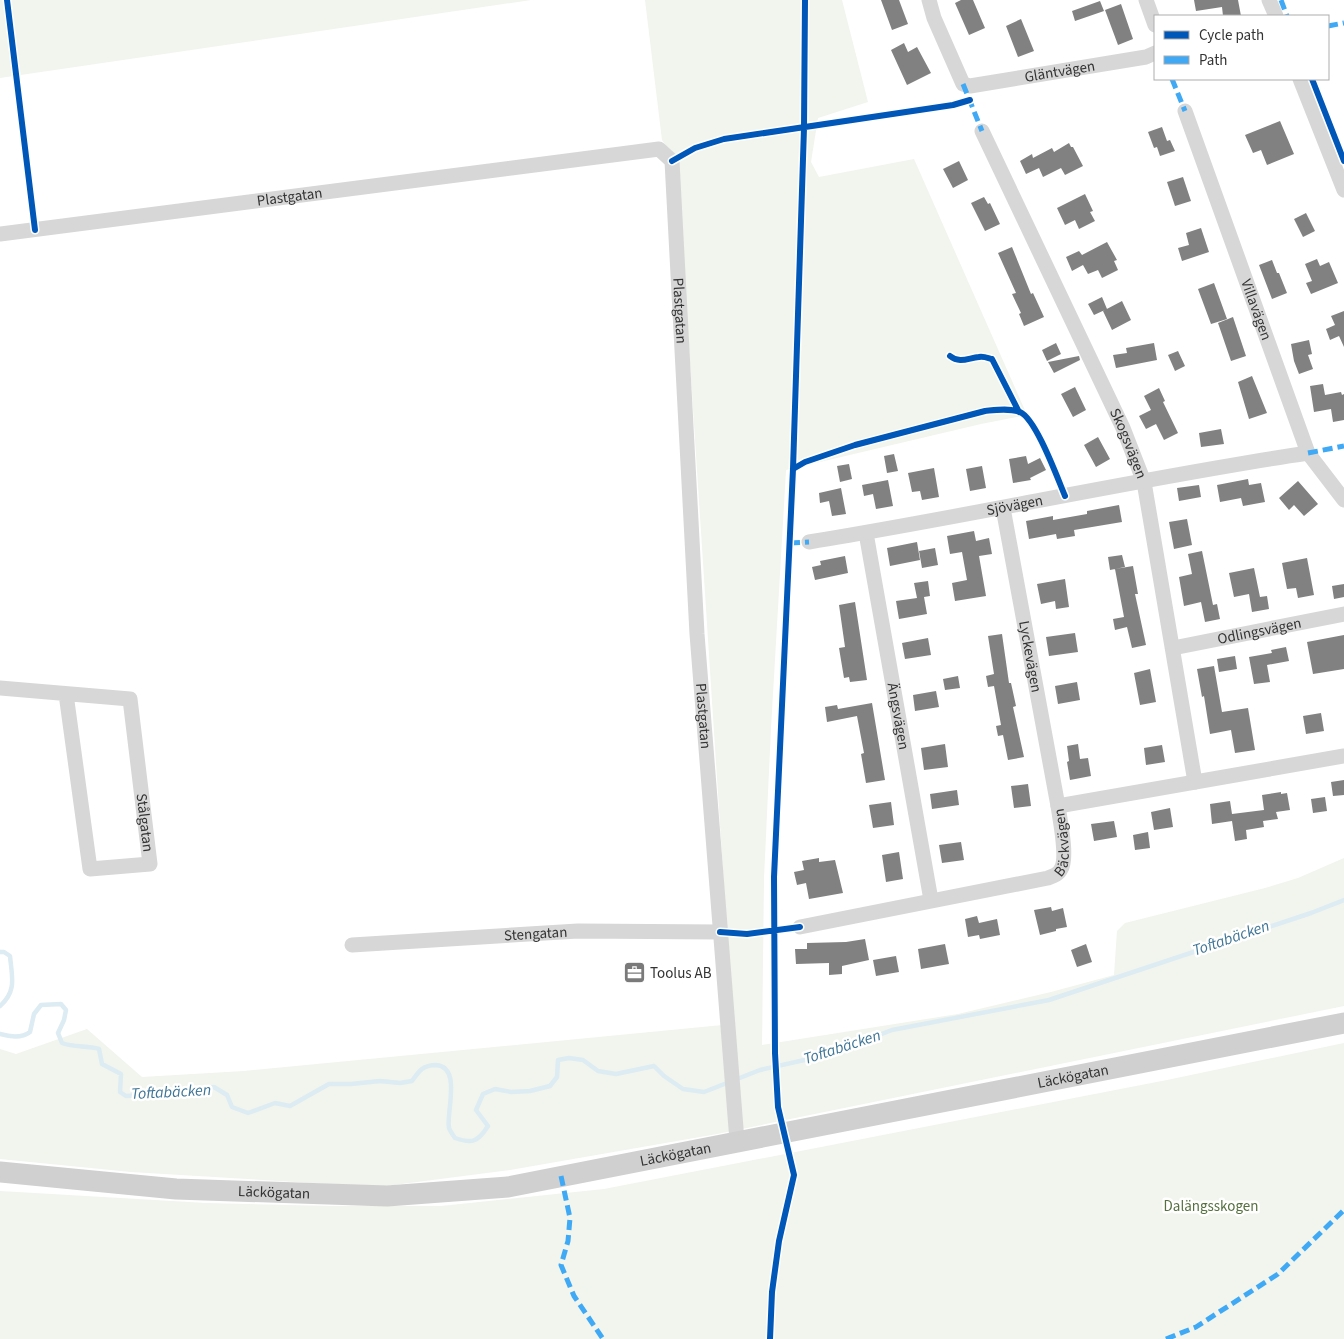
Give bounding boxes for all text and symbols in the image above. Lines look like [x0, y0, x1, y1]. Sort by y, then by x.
legend [1154, 15, 1329, 80]
text: Cycle path [1199, 25, 1264, 46]
text: Path [1199, 50, 1227, 71]
street label: Gläntvägen [1023, 55, 1097, 87]
street label: Plastgatan [256, 182, 324, 211]
street label: Villavägen [1236, 276, 1277, 343]
street label: Plastgatan [668, 277, 692, 344]
street label: Skogsvägen [1105, 405, 1152, 482]
street label: Sjövägen [985, 489, 1045, 521]
street label: Odlingsvägen [1215, 612, 1303, 649]
street label: Lyckevägen [1013, 619, 1047, 694]
street label: Ängsvägen [882, 681, 915, 751]
street label: Plastgatan [690, 682, 717, 750]
street label: Stålgatan [131, 792, 159, 853]
street label: Bäckvägen [1048, 807, 1074, 881]
water label: Toftabäcken [1190, 915, 1272, 961]
street label: Stengatan [503, 921, 568, 946]
office icon: Toolus AB [622, 961, 646, 985]
place label: Toolus AB [650, 963, 712, 984]
water label: Toftabäcken [800, 1024, 884, 1070]
street label: Läckögatan [1035, 1059, 1110, 1093]
water label: Toftabäcken [130, 1079, 212, 1105]
street label: Läckögatan [638, 1137, 713, 1171]
street label: Läckögatan [238, 1181, 311, 1204]
park label: Dalängsskogen [1164, 1196, 1258, 1217]

